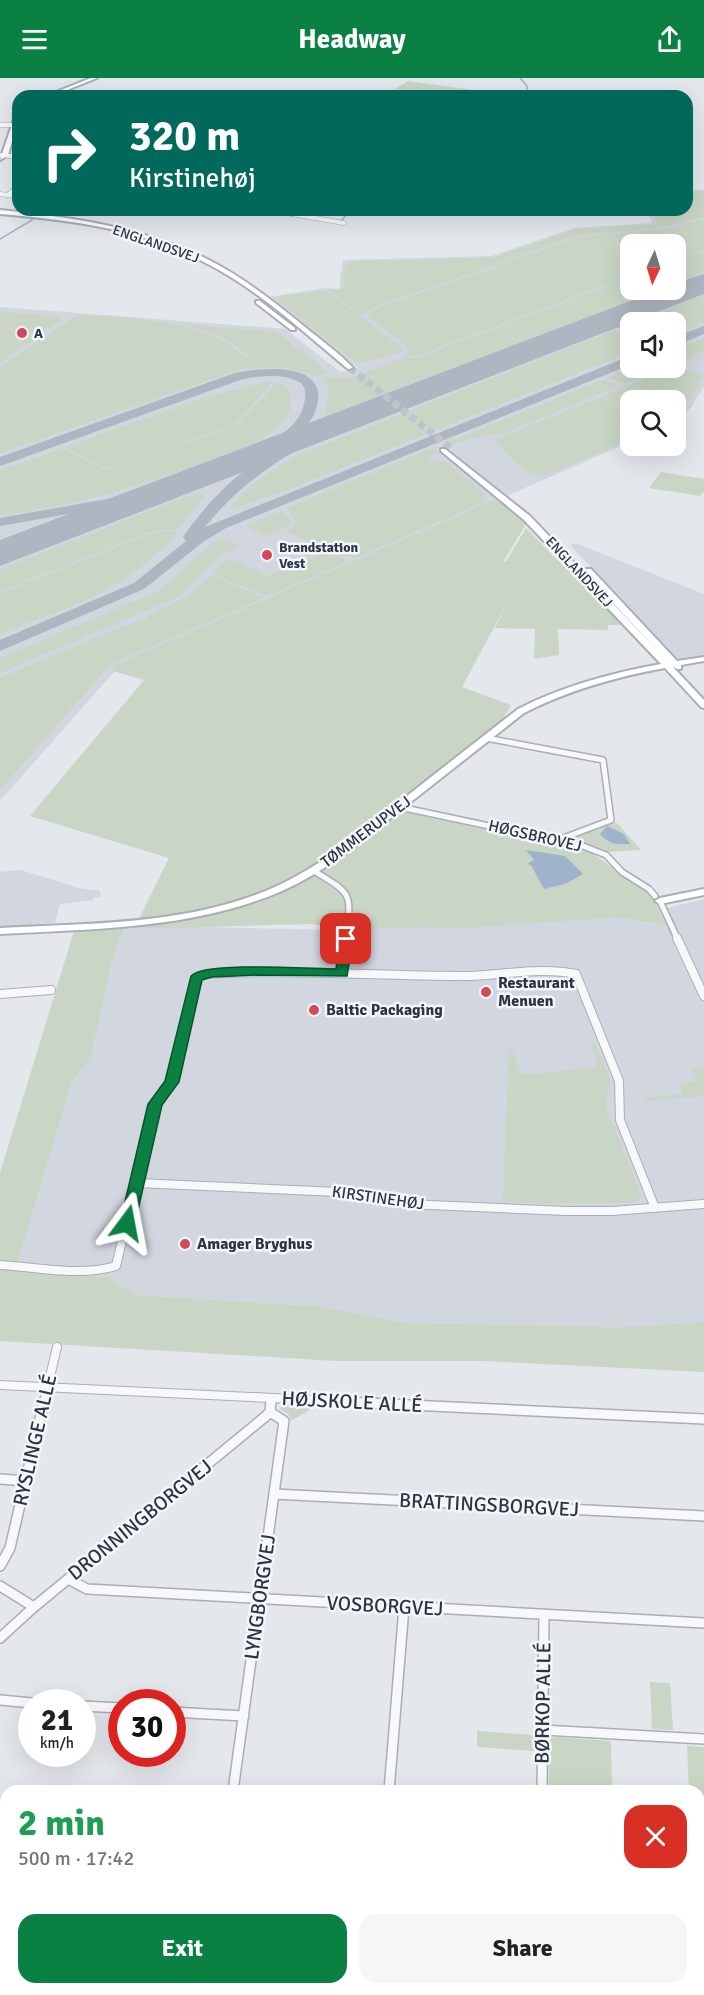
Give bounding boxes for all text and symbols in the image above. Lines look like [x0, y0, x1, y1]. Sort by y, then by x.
icon: menu [18, 23, 51, 56]
text: Headway [298, 23, 406, 56]
icon: share [653, 23, 686, 56]
text: 320 m [129, 111, 240, 162]
icon: right [30, 114, 108, 192]
text: Kirstinehøj [129, 162, 256, 195]
street label: ENGLANDSVEJ [111, 221, 201, 267]
north arrow [620, 234, 686, 300]
map controls [620, 234, 686, 456]
button: sound [620, 312, 686, 378]
place label: A [34, 325, 43, 342]
marker: A [15, 326, 29, 340]
button: search [620, 390, 686, 456]
street label: ENGLANDSVEJ [542, 533, 616, 611]
place label: Brandstation Vest [279, 539, 359, 572]
marker: Brandstation Vest [260, 548, 274, 562]
street label: TØMMERUPVEJ [317, 792, 415, 872]
street label: HØGSBROVEJ [486, 816, 584, 856]
pin [320, 913, 371, 964]
icon: arrive [329, 922, 362, 955]
place label: Restaurant Menuen [498, 973, 575, 1011]
marker: Restaurant Menuen [479, 985, 493, 999]
place label: Baltic Packaging [326, 1000, 443, 1020]
marker: Baltic Packaging [307, 1003, 321, 1017]
street label: KIRSTINEHØJ [331, 1182, 425, 1214]
position arrow [95, 1191, 159, 1255]
place label: Amager Bryghus [197, 1234, 312, 1254]
marker: Amager Bryghus [178, 1237, 192, 1251]
street label: RYSLINGE ALLÉ [8, 1372, 62, 1508]
street label: HØJSKOLE ALLÉ [281, 1386, 423, 1418]
street label: DRONNINGBORGVEJ [63, 1454, 217, 1586]
street label: BRATTINGSBORGVEJ [398, 1488, 580, 1522]
street label: LYNGBORGVEJ [239, 1533, 281, 1661]
street label: VOSBORGVEJ [326, 1590, 444, 1622]
street label: BØRKOP ALLÉ [529, 1642, 557, 1764]
speed limit sign: 30 [108, 1689, 186, 1767]
text: 21 [41, 1702, 73, 1739]
text: km/h [40, 1734, 74, 1752]
text: 2 min [18, 1801, 105, 1846]
button: close [624, 1805, 687, 1868]
text: 500 m · 17:42 [18, 1846, 134, 1871]
button: Exit [18, 1914, 347, 1983]
button: Share [359, 1914, 687, 1983]

